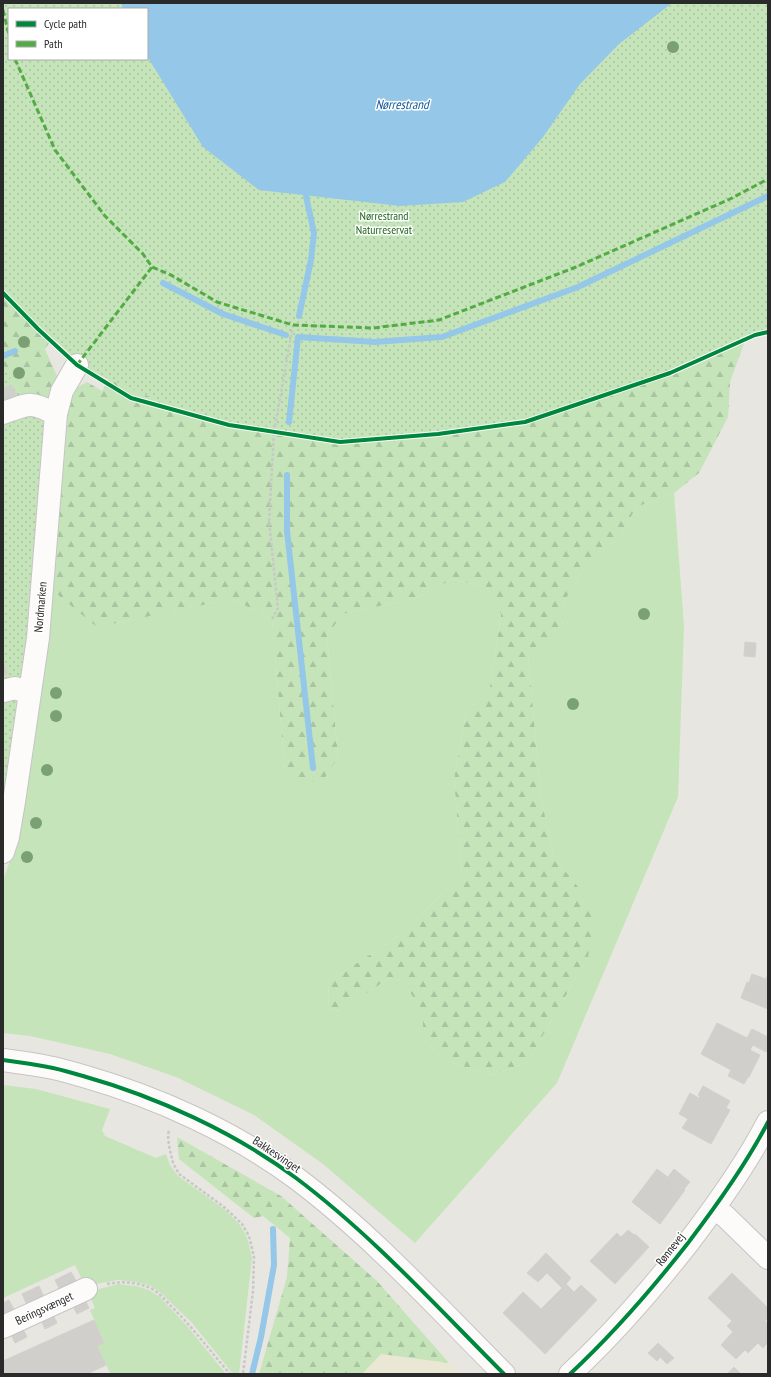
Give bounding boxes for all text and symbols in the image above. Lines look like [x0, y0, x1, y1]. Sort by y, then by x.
legend [8, 8, 148, 60]
text: Cycle path [44, 16, 87, 31]
text: Path [44, 36, 62, 51]
water label: Nørrestrand [375, 96, 431, 113]
park label: Nørrestrand Naturreservat [356, 208, 413, 237]
street label: Nordmarken [30, 581, 50, 633]
street label: Bakkesvinget [250, 1133, 304, 1176]
street label: Rønnevej [652, 1229, 688, 1269]
street label: Beringsvænget [13, 1288, 76, 1328]

